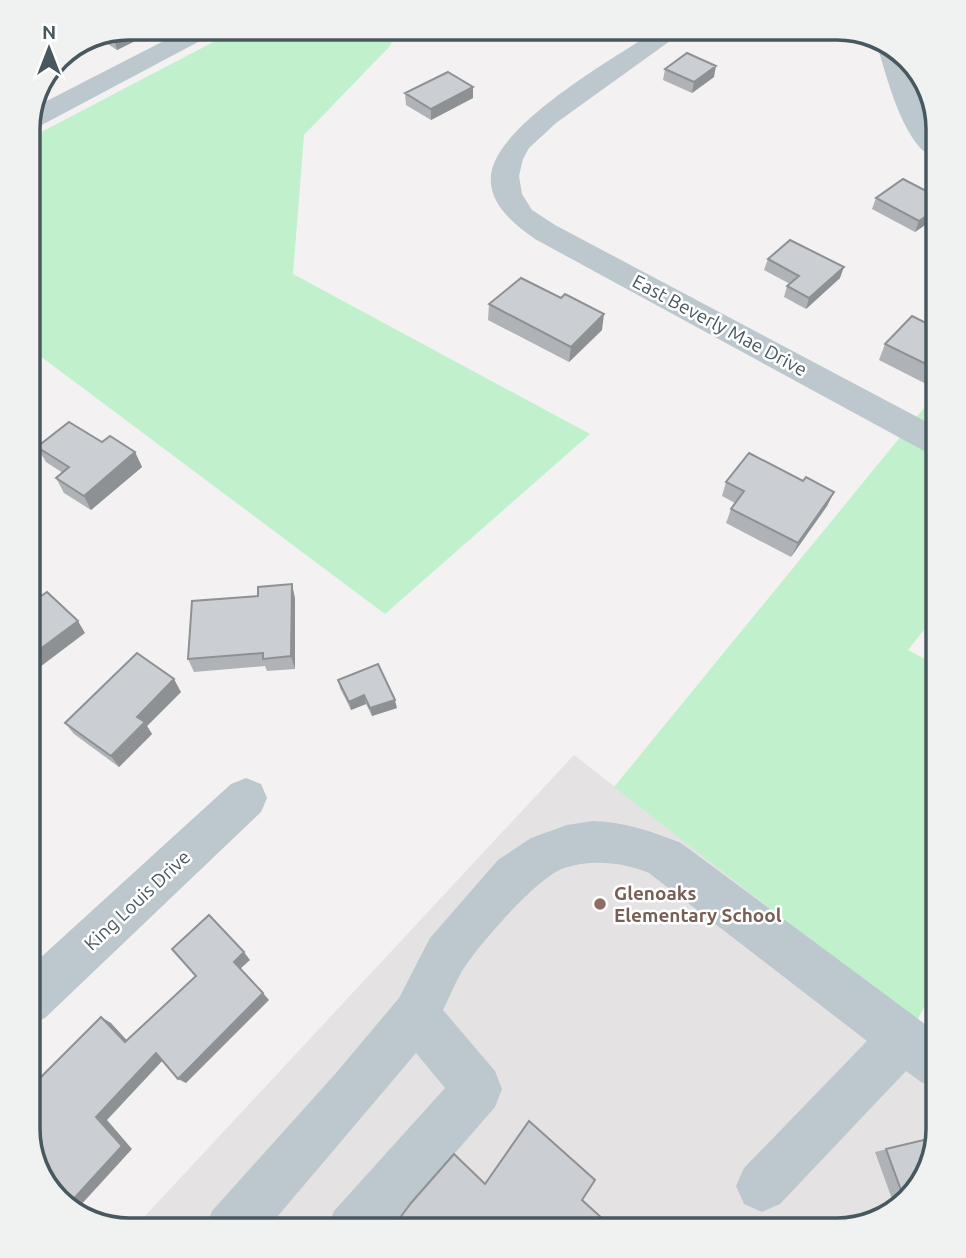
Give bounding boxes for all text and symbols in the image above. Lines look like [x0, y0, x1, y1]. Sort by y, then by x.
north arrow [14, 14, 84, 84]
text: N [42, 21, 56, 43]
street label: East Beverly Mae Drive [629, 270, 811, 380]
street label: King Louis Drive [80, 845, 194, 955]
place label: Glenoaks Elementary School [614, 882, 782, 926]
marker: Glenoaks Elementary School [592, 896, 608, 912]

